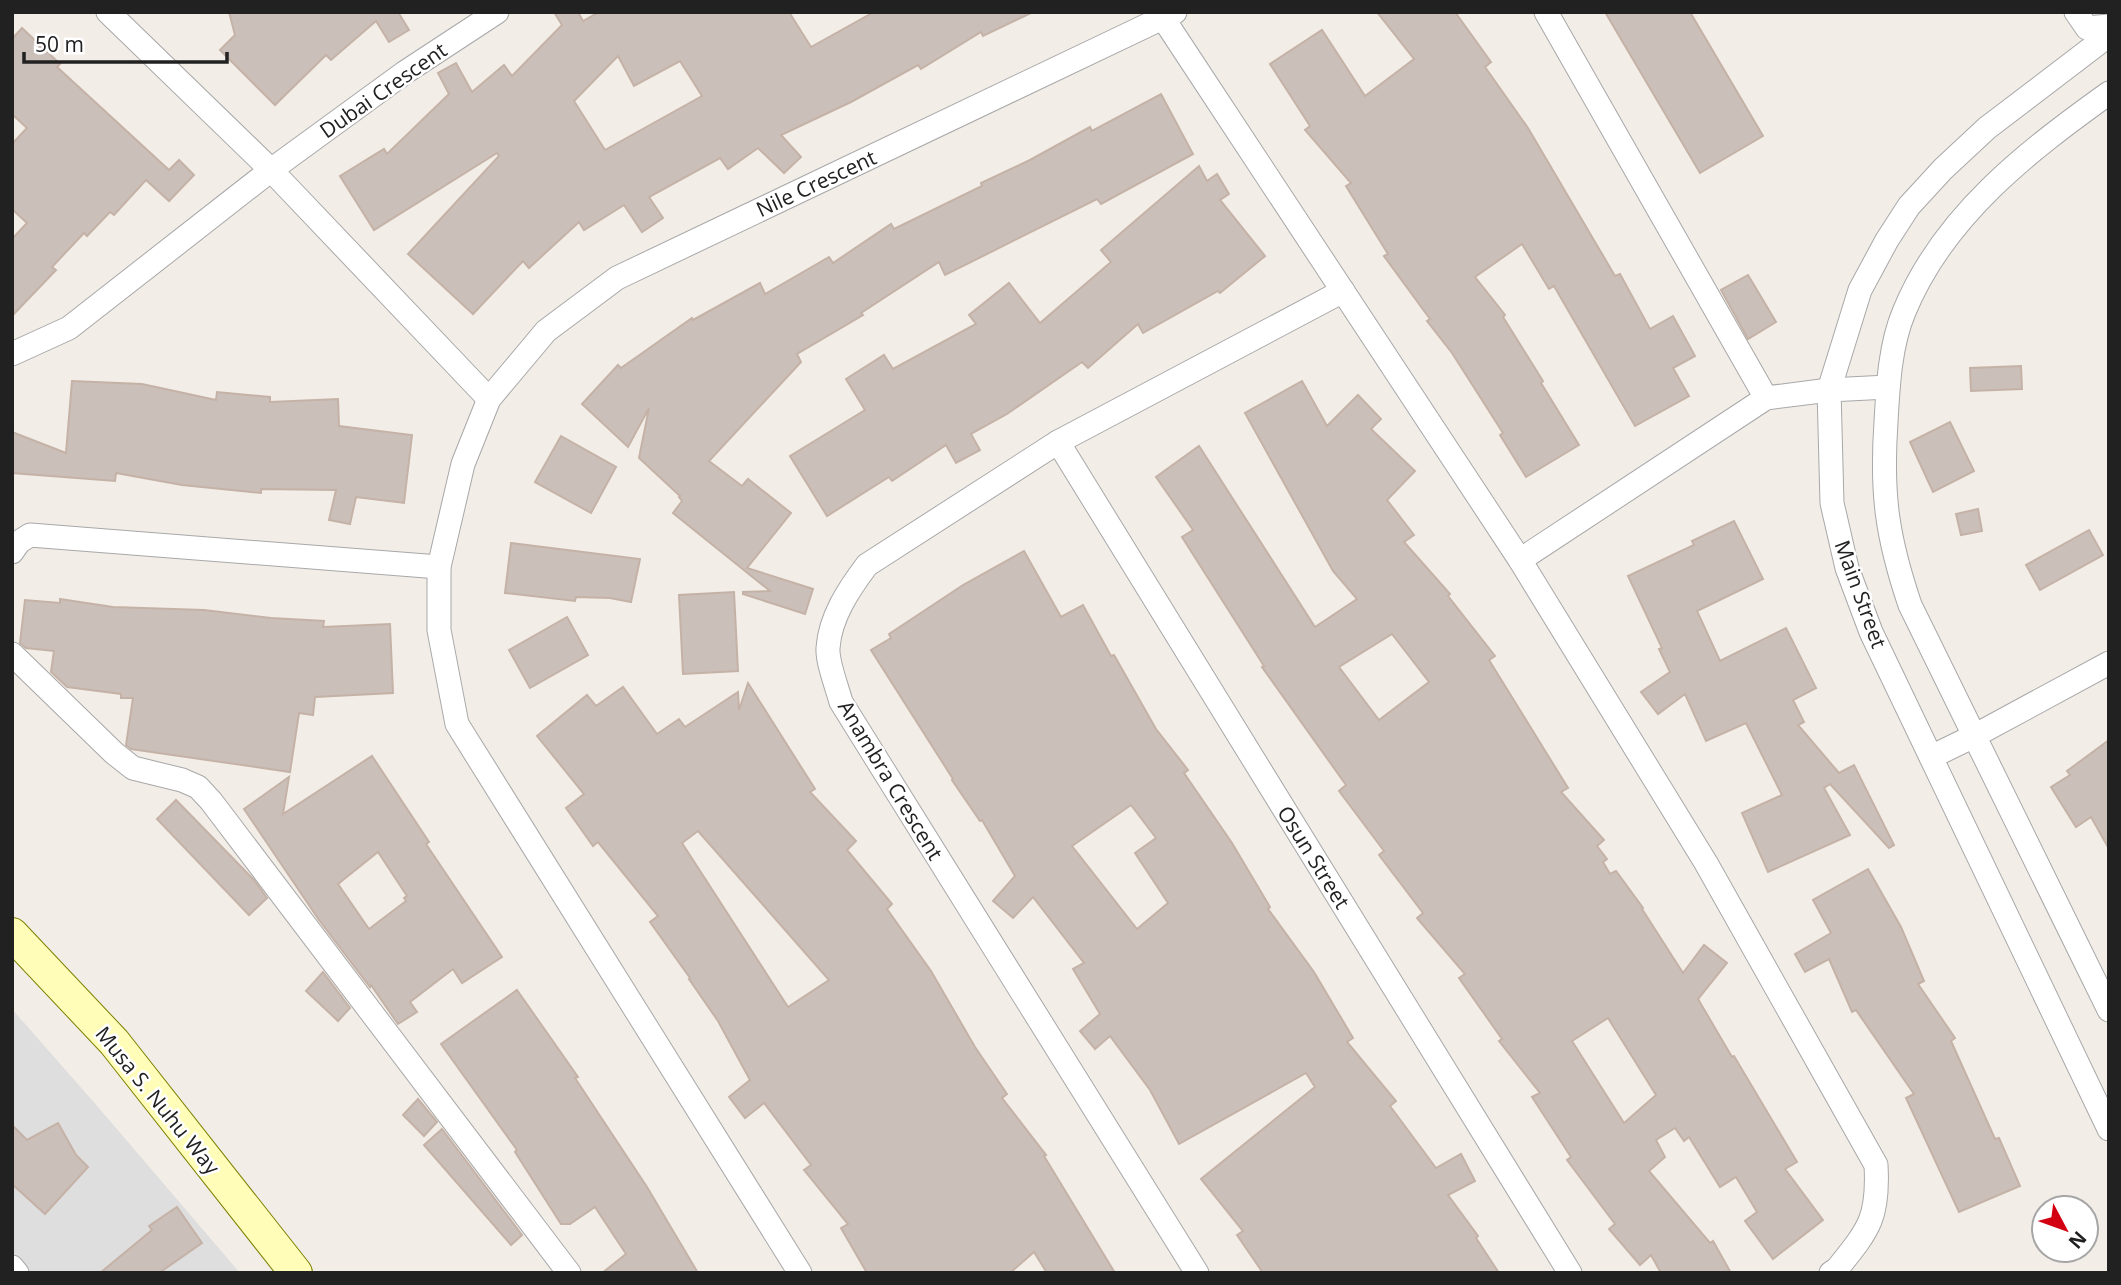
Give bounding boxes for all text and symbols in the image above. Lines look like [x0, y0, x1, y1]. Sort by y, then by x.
scale bar [24, 21, 228, 65]
text: 50 m [35, 30, 84, 58]
street label: Dubai Crescent [314, 36, 452, 144]
street label: Nile Crescent [751, 143, 881, 223]
street label: Main Street [1829, 536, 1893, 652]
street label: Anambra Crescent [832, 695, 950, 865]
street label: Osun Street [1271, 800, 1357, 914]
street label: Musa S. Nuhu Way [90, 1020, 227, 1180]
north arrow [2030, 1194, 2100, 1264]
text: N [2063, 1226, 2093, 1255]

